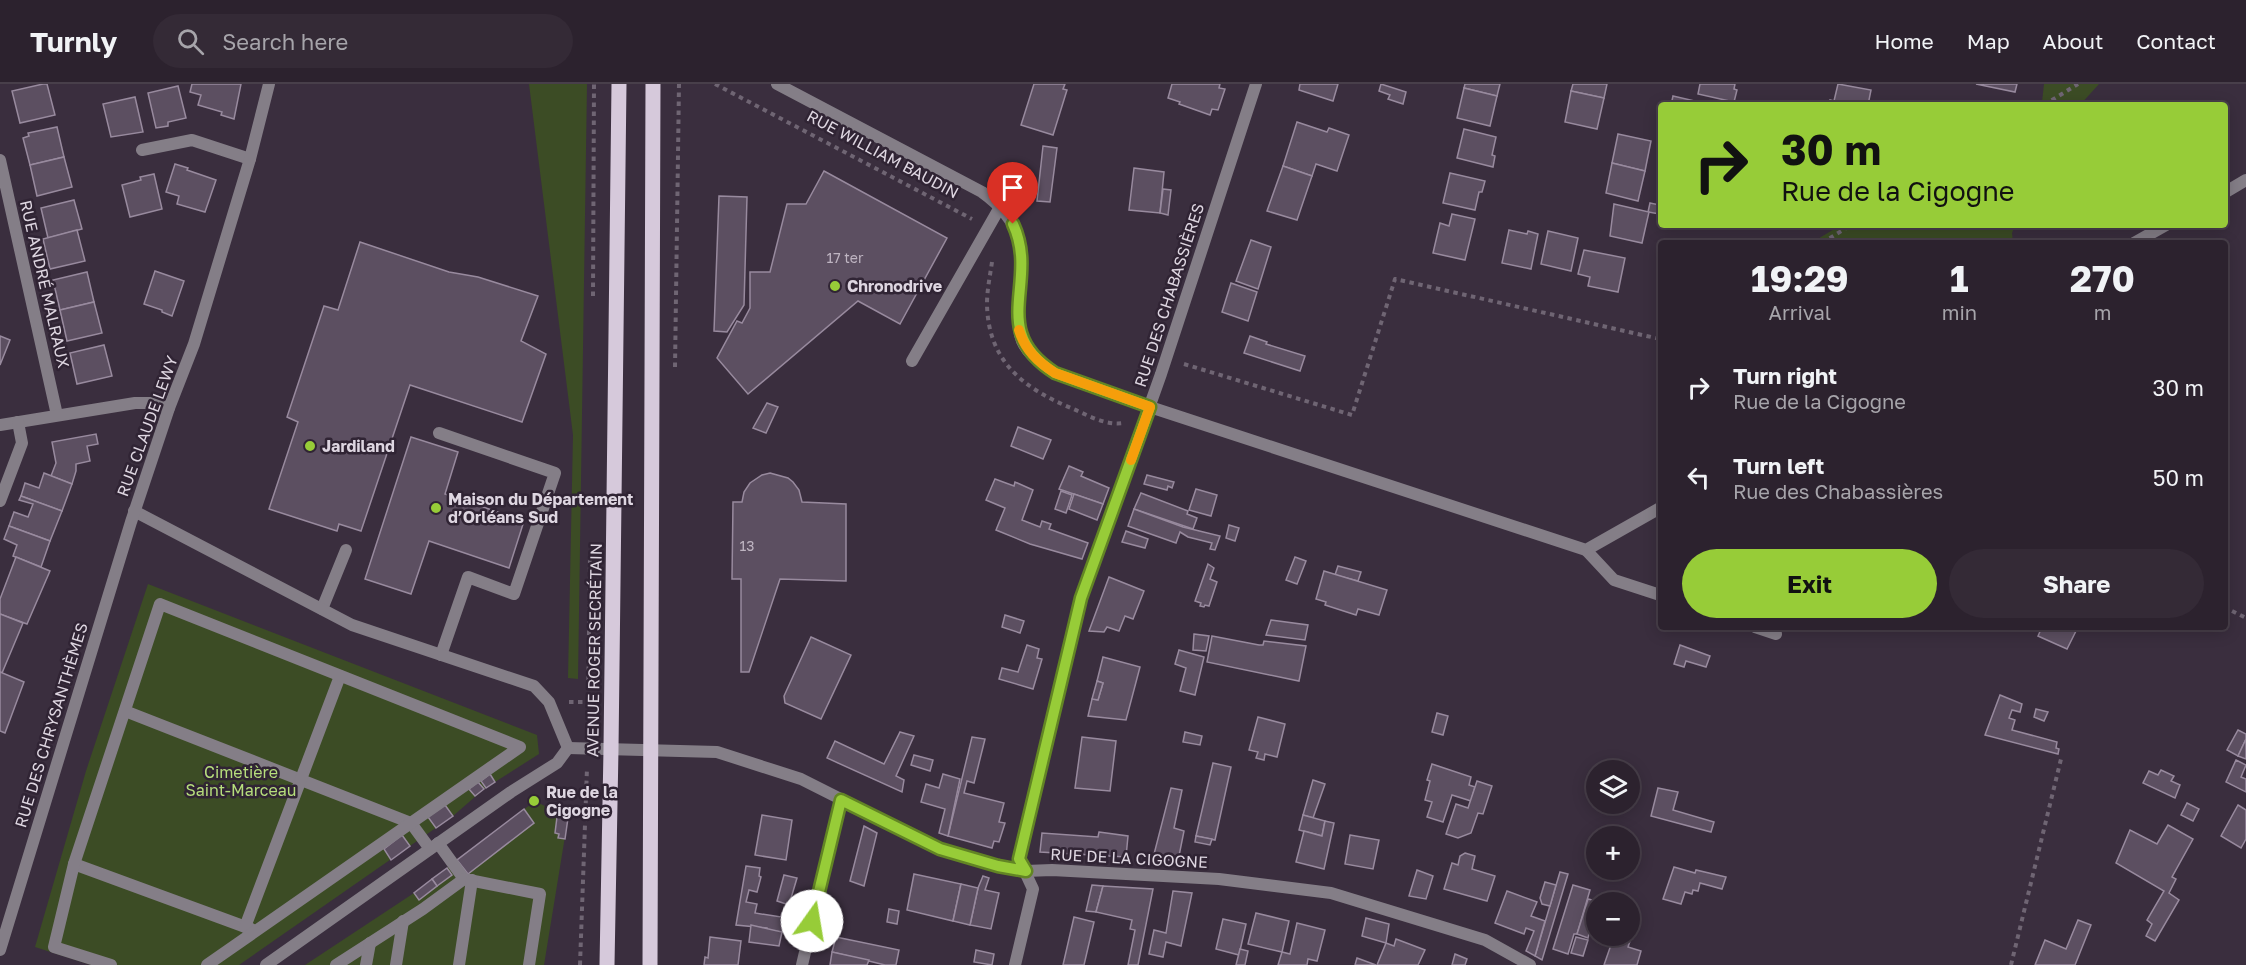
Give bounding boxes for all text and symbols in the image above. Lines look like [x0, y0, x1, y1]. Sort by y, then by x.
search box [153, 14, 573, 68]
text: Turnly [30, 25, 117, 58]
icon: search [174, 25, 207, 58]
text: Search here [222, 28, 348, 55]
text: Home [1874, 28, 1934, 54]
text: Map [1967, 28, 2010, 54]
text: About [2043, 28, 2103, 54]
text: Contact [2136, 28, 2216, 54]
street label: RUE WILLIAM BAUDIN [804, 106, 962, 202]
text: 30 m [1781, 124, 1881, 174]
icon: right [1682, 126, 1760, 204]
pin [987, 162, 1038, 224]
icon: arrive [996, 171, 1029, 204]
text: Rue de la Cigogne [1781, 175, 2015, 207]
street label: RUE ANDRÉ MALRAUX [16, 198, 74, 370]
street label: RUE DES CHABASSIÈRES [1130, 200, 1208, 390]
house number: 17 ter [827, 249, 864, 266]
text: 19:29 [1751, 257, 1849, 300]
text: 1 [1950, 257, 1969, 300]
text: 270 [2070, 257, 2135, 300]
place label: Chronodrive [847, 276, 942, 296]
marker: Chronodrive [828, 279, 842, 293]
text: Arrival [1769, 300, 1831, 324]
text: min [1942, 300, 1977, 324]
text: m [2094, 300, 2111, 324]
street label: RUE CLAUDE LEWY [112, 352, 182, 499]
text: Turn right [1733, 362, 1837, 389]
icon: right [1682, 371, 1715, 404]
text: 30 m [2153, 374, 2204, 401]
text: Rue de la Cigogne [1733, 389, 1906, 413]
place label: Jardiland [322, 436, 395, 456]
marker: Jardiland [303, 439, 317, 453]
text: Turn left [1733, 452, 1824, 479]
icon: left [1682, 461, 1715, 494]
text: 50 m [2153, 464, 2204, 491]
text: Rue des Chabassières [1733, 479, 1943, 503]
place label: Maison du Département d’Orléans Sud [448, 489, 633, 527]
marker: Maison du Département d’Orléans Sud [429, 501, 443, 515]
house number: 13 [740, 537, 754, 554]
street label: AVENUE ROGER SECRÉTAIN [582, 543, 606, 757]
button: Exit [1682, 549, 1937, 618]
button: Share [1949, 549, 2204, 618]
street label: RUE DES CHRYSANTHÈMES [10, 620, 92, 830]
map controls [1586, 760, 1640, 946]
button: layers [1586, 760, 1640, 814]
park label: Cimetière Saint-Marceau [185, 762, 297, 800]
place label: Rue de la Cigogne [546, 782, 618, 820]
marker: Rue de la Cigogne [527, 794, 541, 808]
button: + [1586, 826, 1640, 880]
street label: RUE DE LA CIGOGNE [1050, 844, 1208, 872]
position arrow [780, 889, 844, 953]
button: − [1586, 892, 1640, 946]

